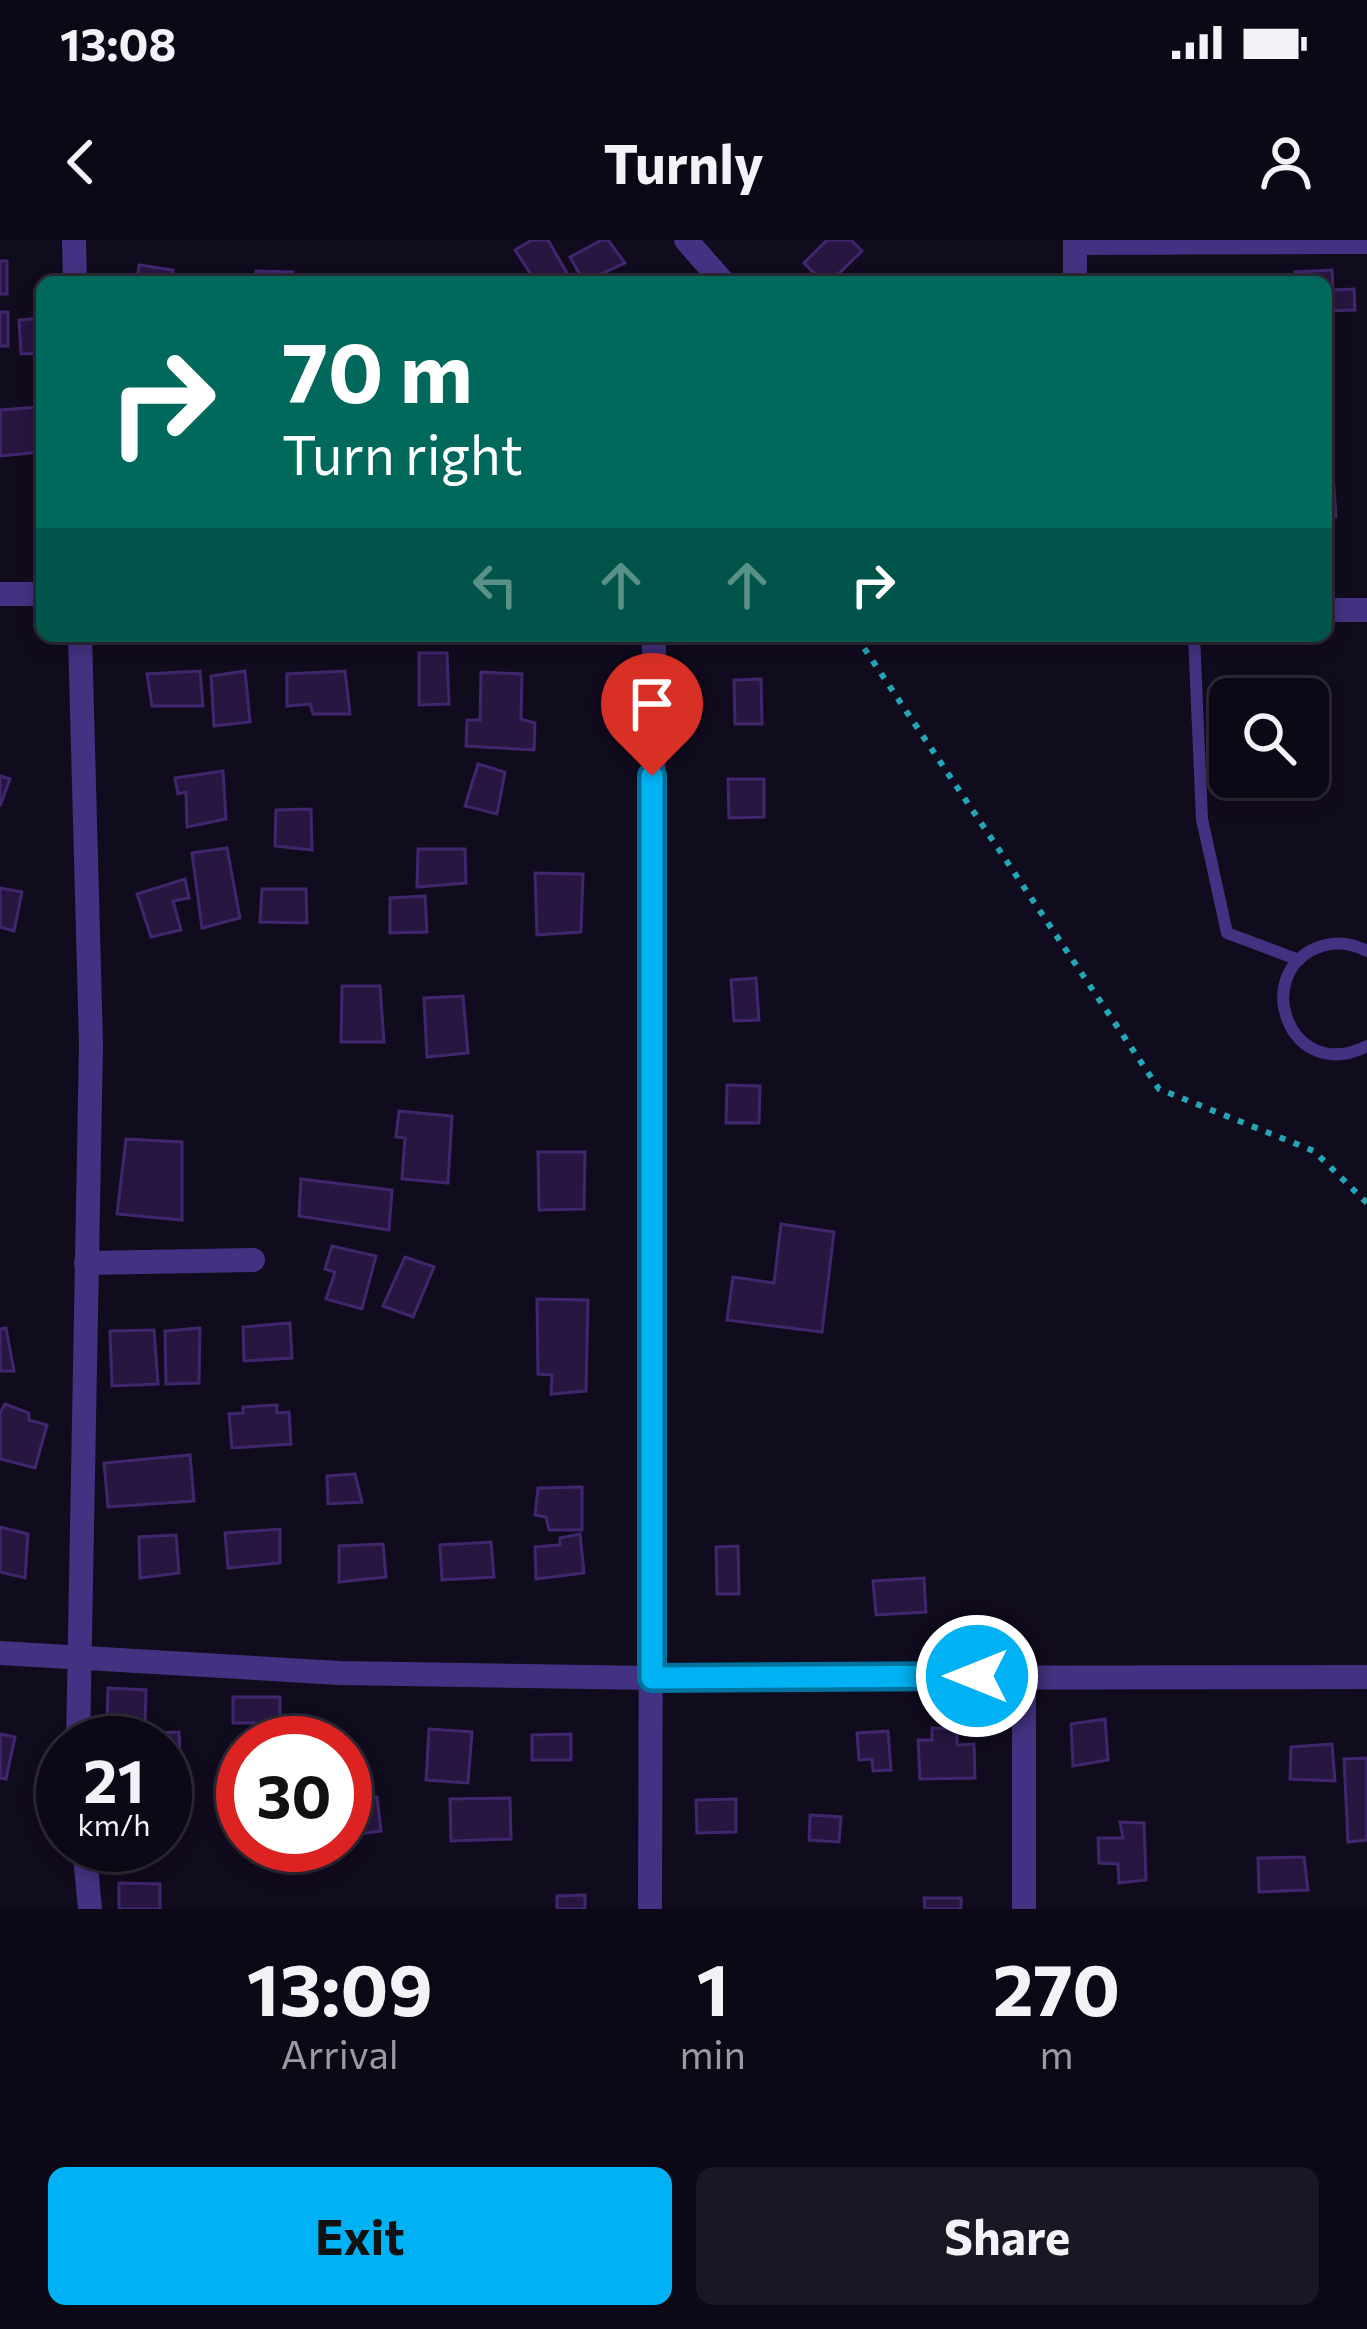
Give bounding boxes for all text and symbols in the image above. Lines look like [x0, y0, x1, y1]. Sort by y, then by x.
text: 13:08 [60, 15, 176, 70]
icon: back [48, 129, 114, 195]
text: Turnly [603, 129, 764, 195]
icon: person [1253, 129, 1319, 195]
text: 70 m [282, 318, 473, 420]
icon: right [84, 324, 240, 480]
text: Turn right [282, 420, 523, 486]
icon: left [462, 552, 528, 618]
icon: ahead [588, 552, 654, 618]
icon: ahead [714, 552, 780, 618]
icon: right [840, 552, 906, 618]
pin [601, 653, 703, 776]
icon: arrive [619, 671, 685, 737]
map controls [1209, 678, 1329, 798]
button: search [1209, 678, 1329, 798]
position arrow [914, 1613, 1040, 1739]
speed limit sign: 30 [216, 1716, 372, 1872]
text: 21 [83, 1742, 145, 1815]
text: km/h [78, 1805, 150, 1842]
text: 13:09 [247, 1943, 433, 2031]
text: 1 [696, 1943, 729, 2031]
text: 270 [993, 1943, 1120, 2031]
text: Arrival [281, 2029, 399, 2077]
text: min [679, 2029, 746, 2077]
text: m [1039, 2029, 1073, 2077]
button: Exit [48, 2167, 672, 2305]
button: Share [696, 2167, 1319, 2305]

